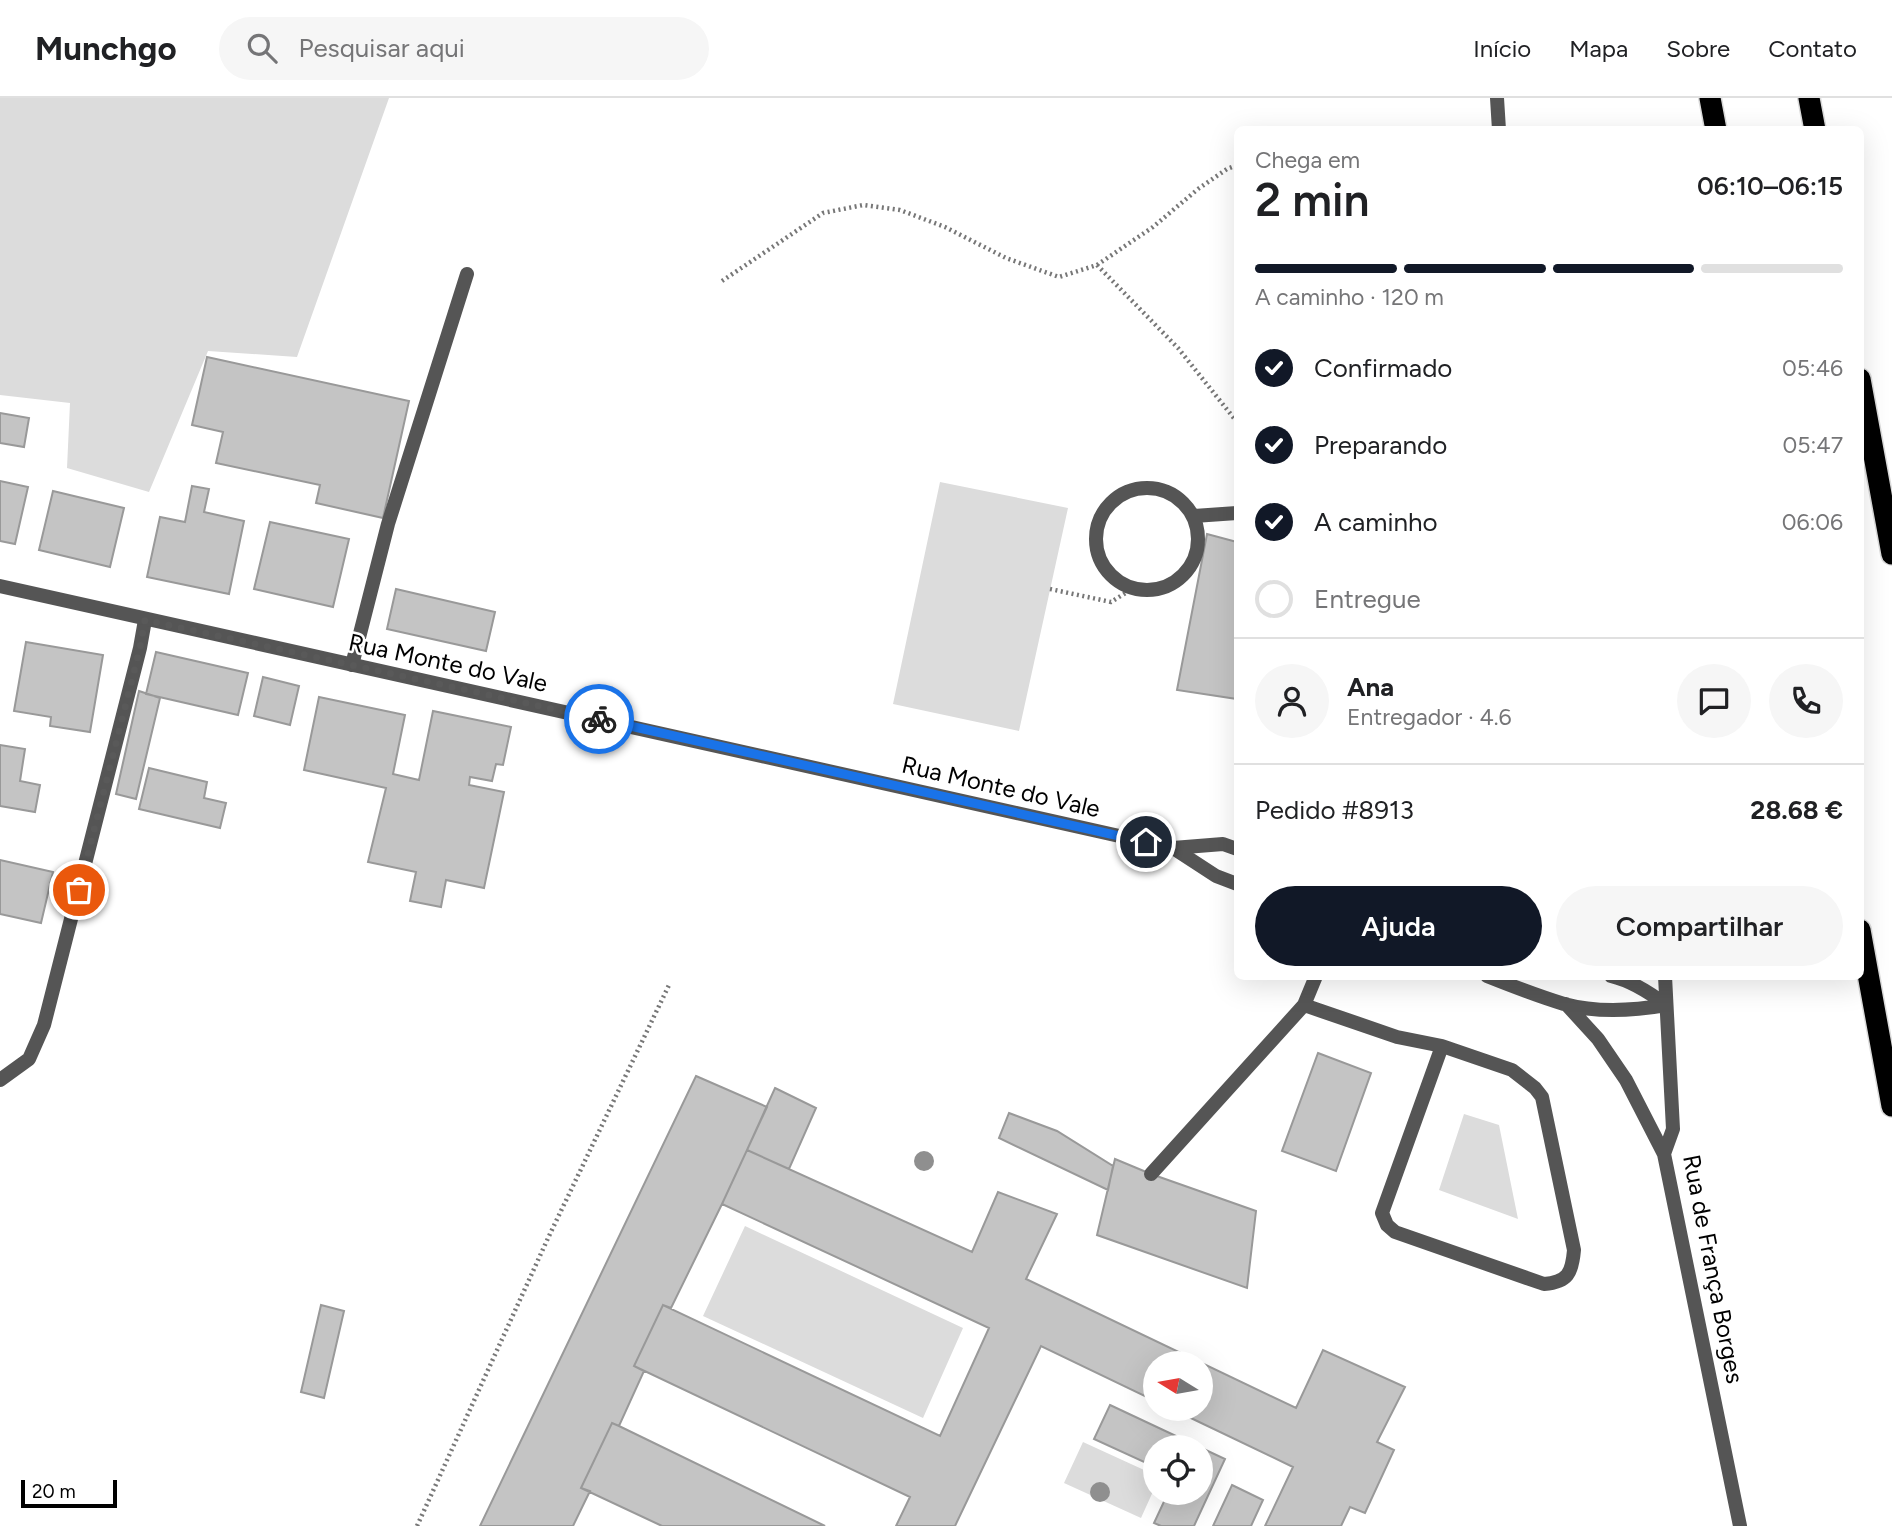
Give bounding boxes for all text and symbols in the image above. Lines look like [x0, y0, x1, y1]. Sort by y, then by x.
search box [219, 17, 709, 80]
text: Munchgo [35, 29, 177, 68]
icon: search [243, 29, 281, 67]
text: Pesquisar aqui [299, 32, 465, 64]
text: Início [1473, 34, 1531, 63]
text: Mapa [1569, 34, 1628, 63]
text: Sobre [1666, 34, 1730, 63]
text: Contato [1768, 34, 1857, 63]
text: Chega em [1255, 146, 1360, 174]
text: 06:10–06:15 [1697, 170, 1843, 202]
text: 2 min [1255, 172, 1370, 228]
text: A caminho · 120 m [1255, 283, 1444, 311]
icon: check [1255, 349, 1293, 387]
text: Confirmado [1314, 352, 1452, 384]
text: 05:46 [1782, 354, 1843, 382]
icon: check [1255, 426, 1293, 464]
text: Preparando [1314, 429, 1447, 461]
text: 05:47 [1783, 431, 1843, 459]
icon: check [1255, 503, 1293, 541]
text: A caminho [1314, 506, 1438, 538]
text: 06:06 [1782, 508, 1843, 536]
text: Entregue [1314, 583, 1421, 615]
street label: Rua Monte do Vale [346, 627, 550, 698]
button: person [1255, 664, 1329, 738]
button: chat [1677, 664, 1751, 738]
button: phone [1769, 664, 1843, 738]
text: Ana [1347, 671, 1394, 703]
courier [564, 684, 634, 754]
icon: bike [580, 700, 618, 738]
text: Entregador · 4.6 [1347, 703, 1512, 731]
street label: Rua Monte do Vale [899, 750, 1103, 823]
text: Pedido #8913 [1255, 794, 1414, 826]
text: 28.68 € [1750, 794, 1843, 826]
pin [1116, 812, 1176, 872]
icon: home [1127, 823, 1165, 861]
pin [49, 860, 109, 920]
icon: bag [60, 871, 98, 909]
button: Ajuda [1255, 886, 1542, 966]
button: Compartilhar [1556, 886, 1843, 966]
street label: Rua de França Borges [1677, 1152, 1750, 1386]
north arrow [1143, 1351, 1213, 1421]
map controls [1143, 1351, 1213, 1505]
button: locate [1143, 1435, 1213, 1505]
scale bar [21, 1477, 117, 1509]
text: 20 m [32, 1480, 76, 1503]

